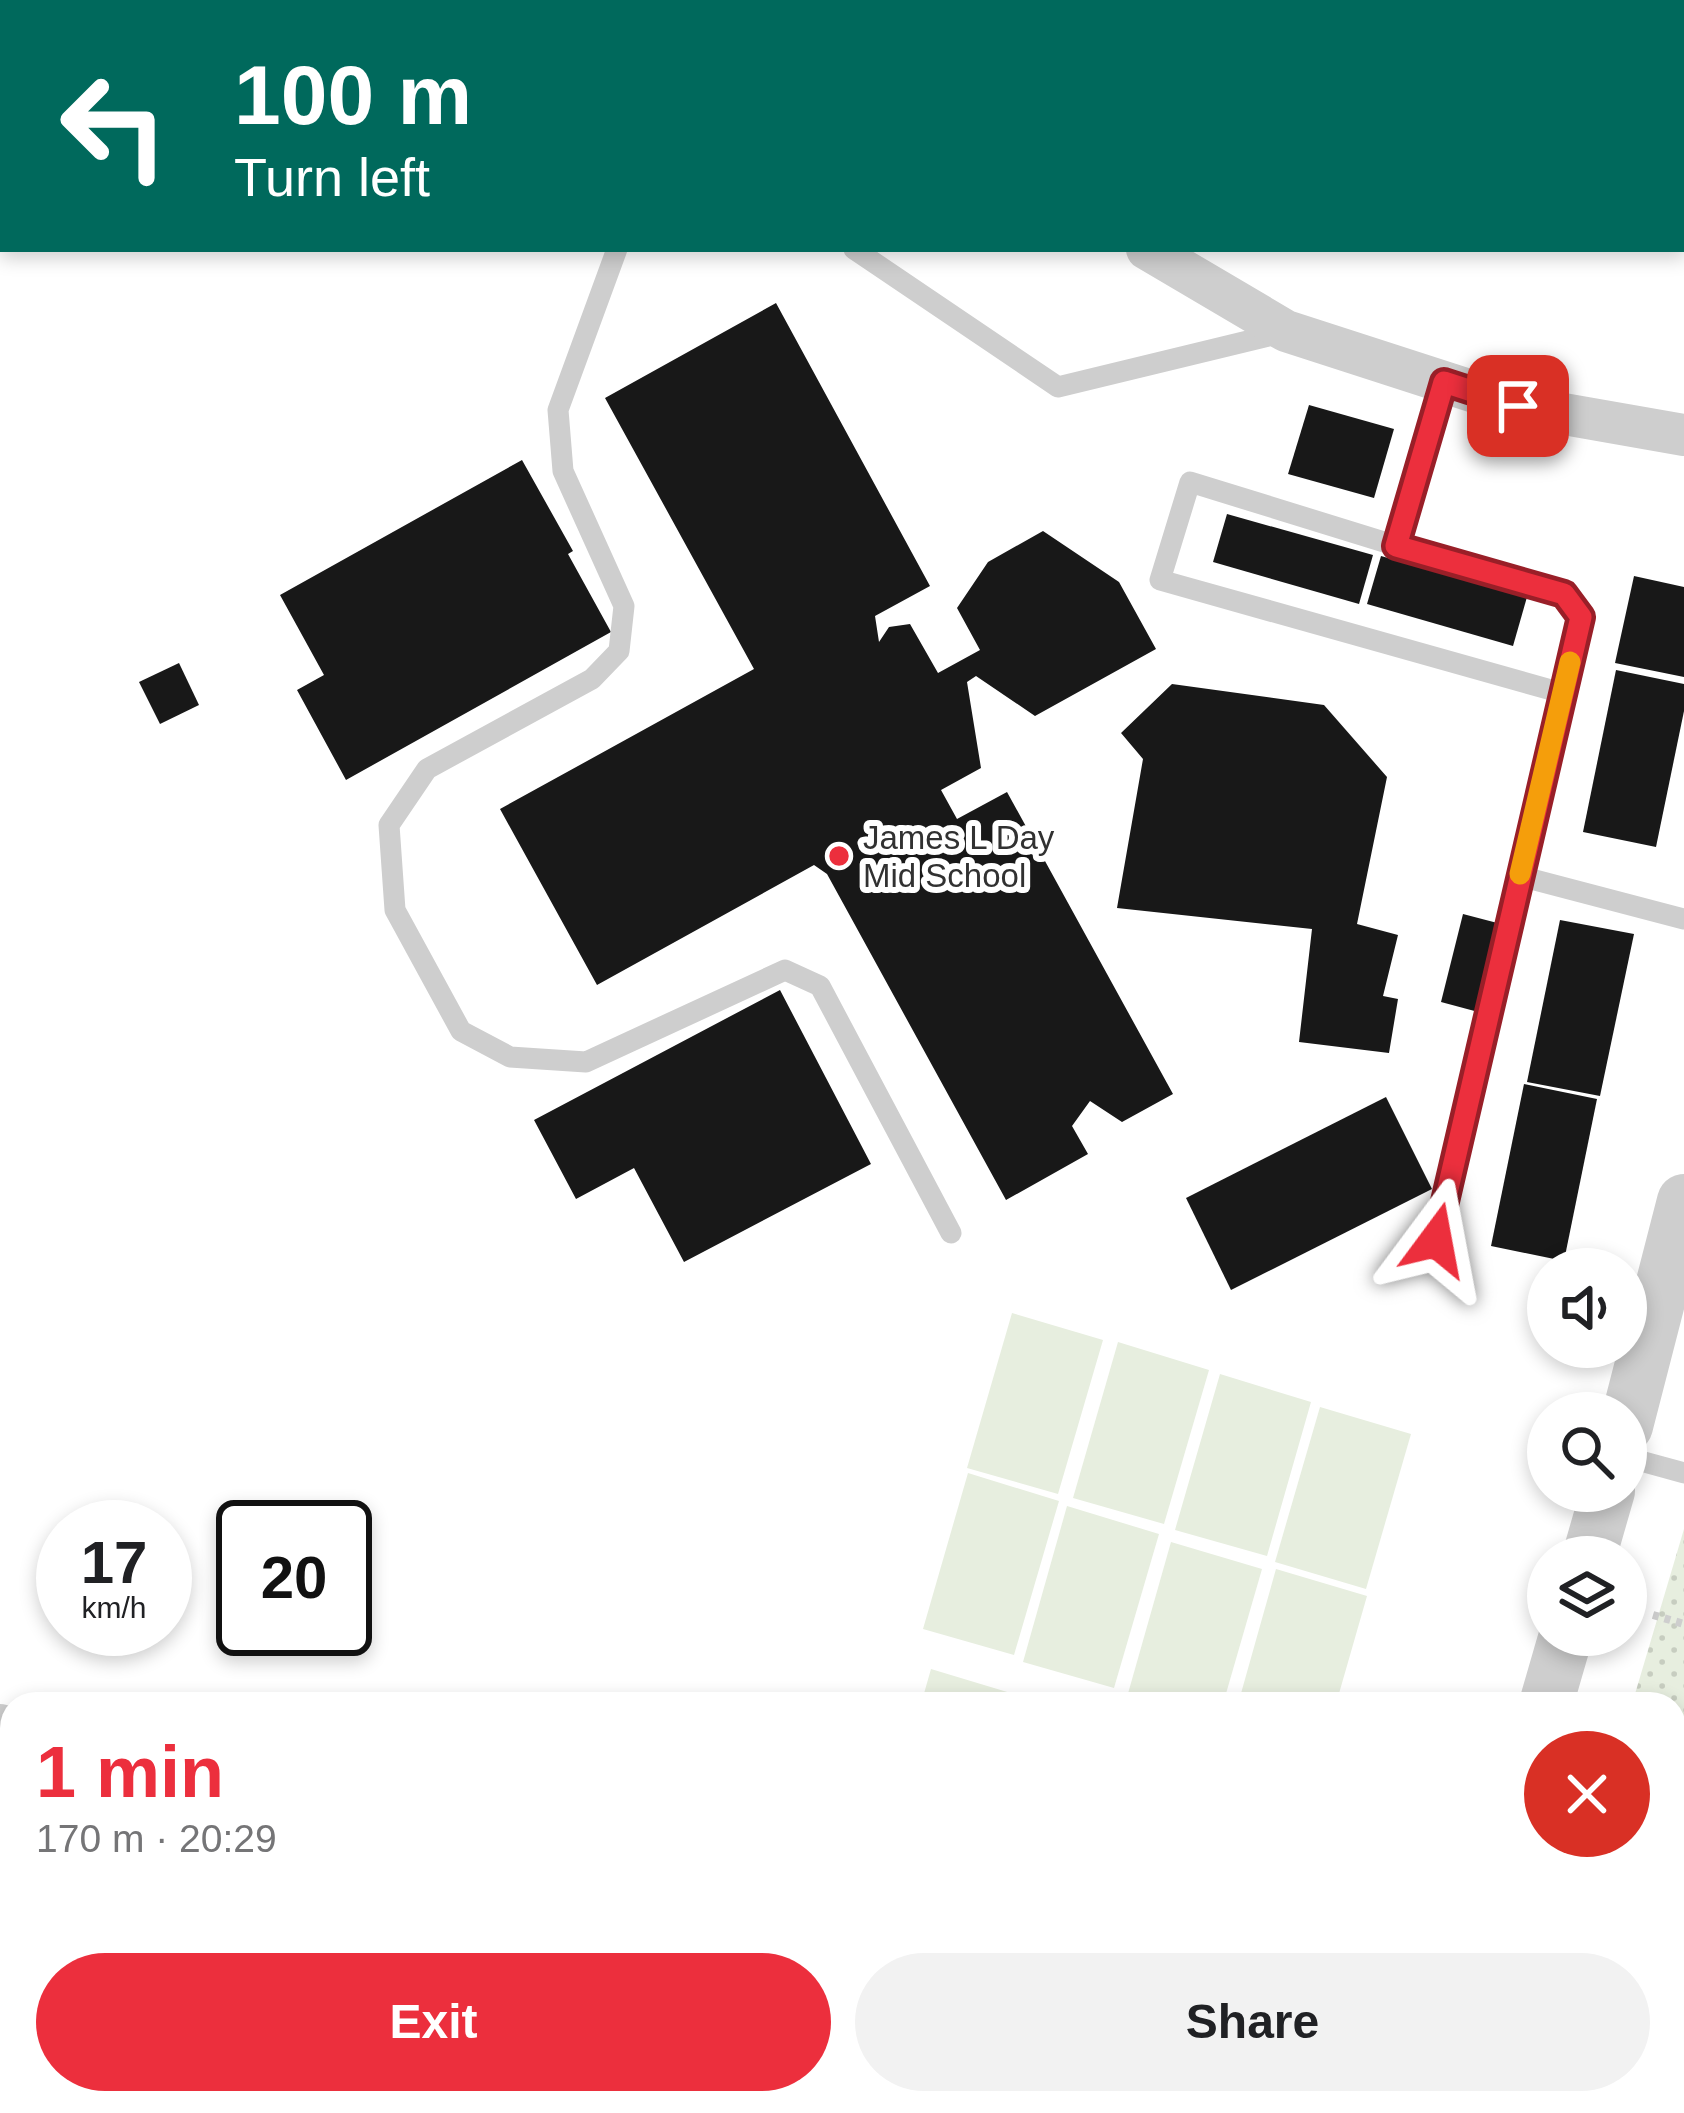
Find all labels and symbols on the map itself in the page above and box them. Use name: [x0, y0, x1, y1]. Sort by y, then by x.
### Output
pin: [1467, 355, 1569, 457]
place label: James L Day Mid School: [863, 819, 1055, 894]
marker: James L Day Mid School: [826, 843, 852, 869]
position arrow: [1373, 1177, 1499, 1303]
speed limit sign: 20: [216, 1500, 372, 1656]

